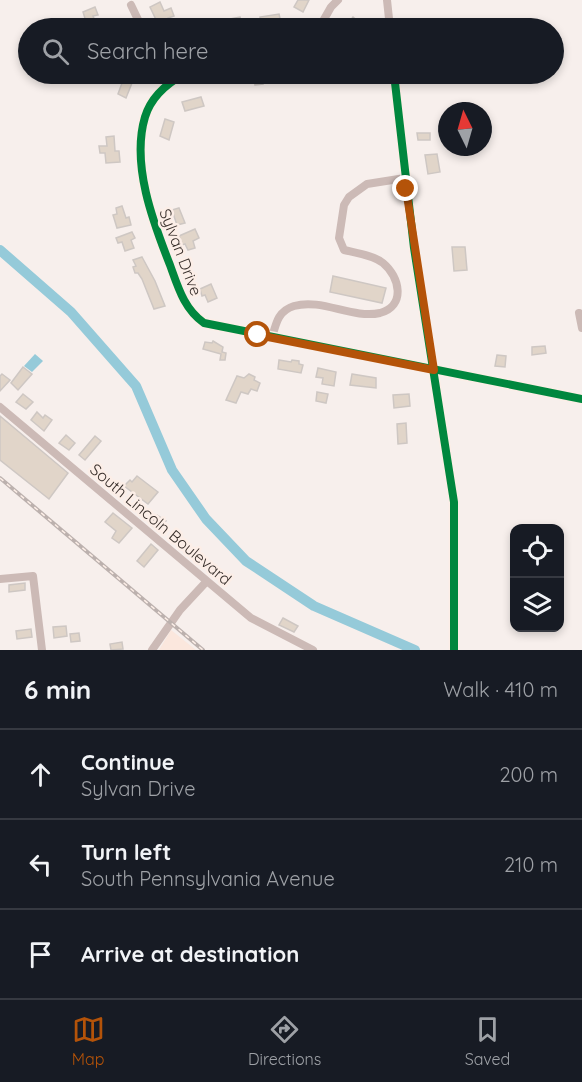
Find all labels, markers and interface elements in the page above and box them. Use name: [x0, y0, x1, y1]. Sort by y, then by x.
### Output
search box: [18, 18, 564, 84]
icon: search: [39, 35, 72, 68]
text: Search here: [87, 37, 208, 65]
north arrow: [438, 102, 492, 156]
route end: [392, 175, 418, 201]
street label: Sylvan Drive: [155, 206, 207, 298]
route start: [244, 321, 270, 347]
street label: South Lincoln Boulevard: [86, 459, 236, 589]
map controls: [510, 524, 564, 632]
button: locate: [510, 524, 564, 578]
button: layers: [510, 578, 564, 632]
text: 6 min: [24, 673, 91, 706]
text: Walk · 410 m: [443, 677, 558, 702]
text: Continue: [81, 748, 175, 776]
icon: ahead: [24, 758, 57, 791]
text: 200 m: [499, 762, 558, 787]
text: Sylvan Drive: [81, 776, 196, 801]
text: Turn left: [81, 838, 171, 866]
icon: left: [24, 848, 57, 881]
text: 210 m: [504, 852, 558, 877]
text: South Pennsylvania Avenue: [81, 866, 335, 891]
icon: arrive: [24, 938, 57, 971]
text: Arrive at destination: [81, 940, 299, 968]
tab: Map: [72, 1013, 105, 1069]
tab: Directions: [248, 1013, 321, 1069]
tab: Saved: [465, 1013, 510, 1069]

